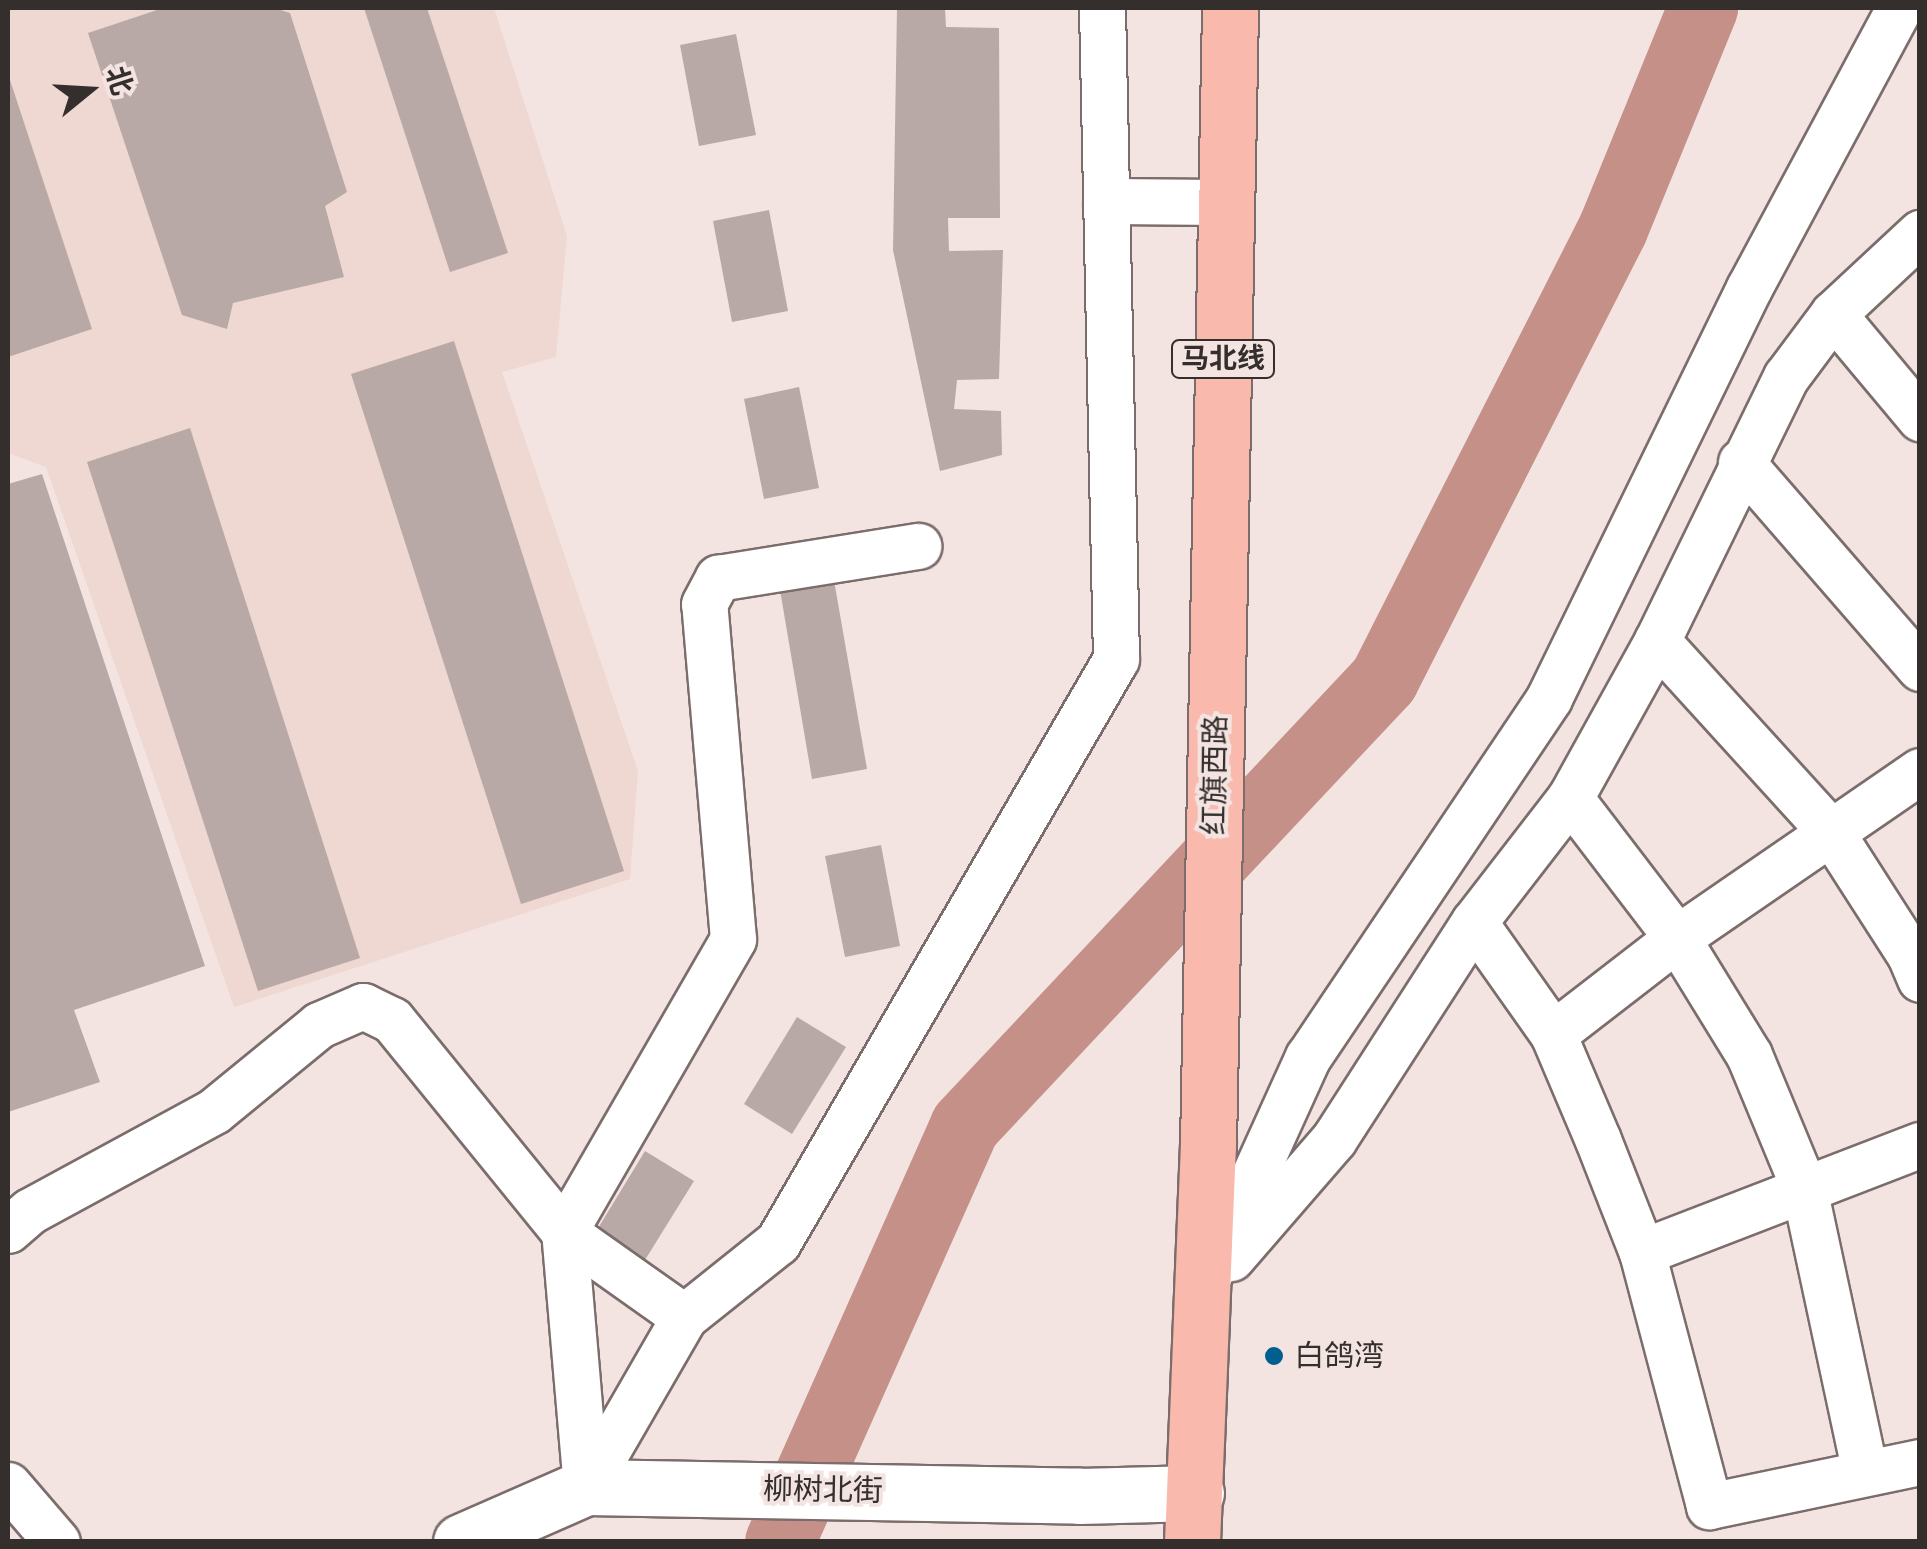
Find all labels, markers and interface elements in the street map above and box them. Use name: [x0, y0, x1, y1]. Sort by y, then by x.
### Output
north arrow: [40, 40, 140, 140]
text: 北: [99, 62, 139, 99]
road number: 马北线: [1170, 336, 1276, 382]
street label: 红旗西路: [1196, 715, 1234, 835]
place label: 白鸽湾: [1294, 1338, 1384, 1374]
marker: 白鸽湾: [1263, 1345, 1285, 1367]
street label: 柳树北街: [763, 1471, 883, 1509]

